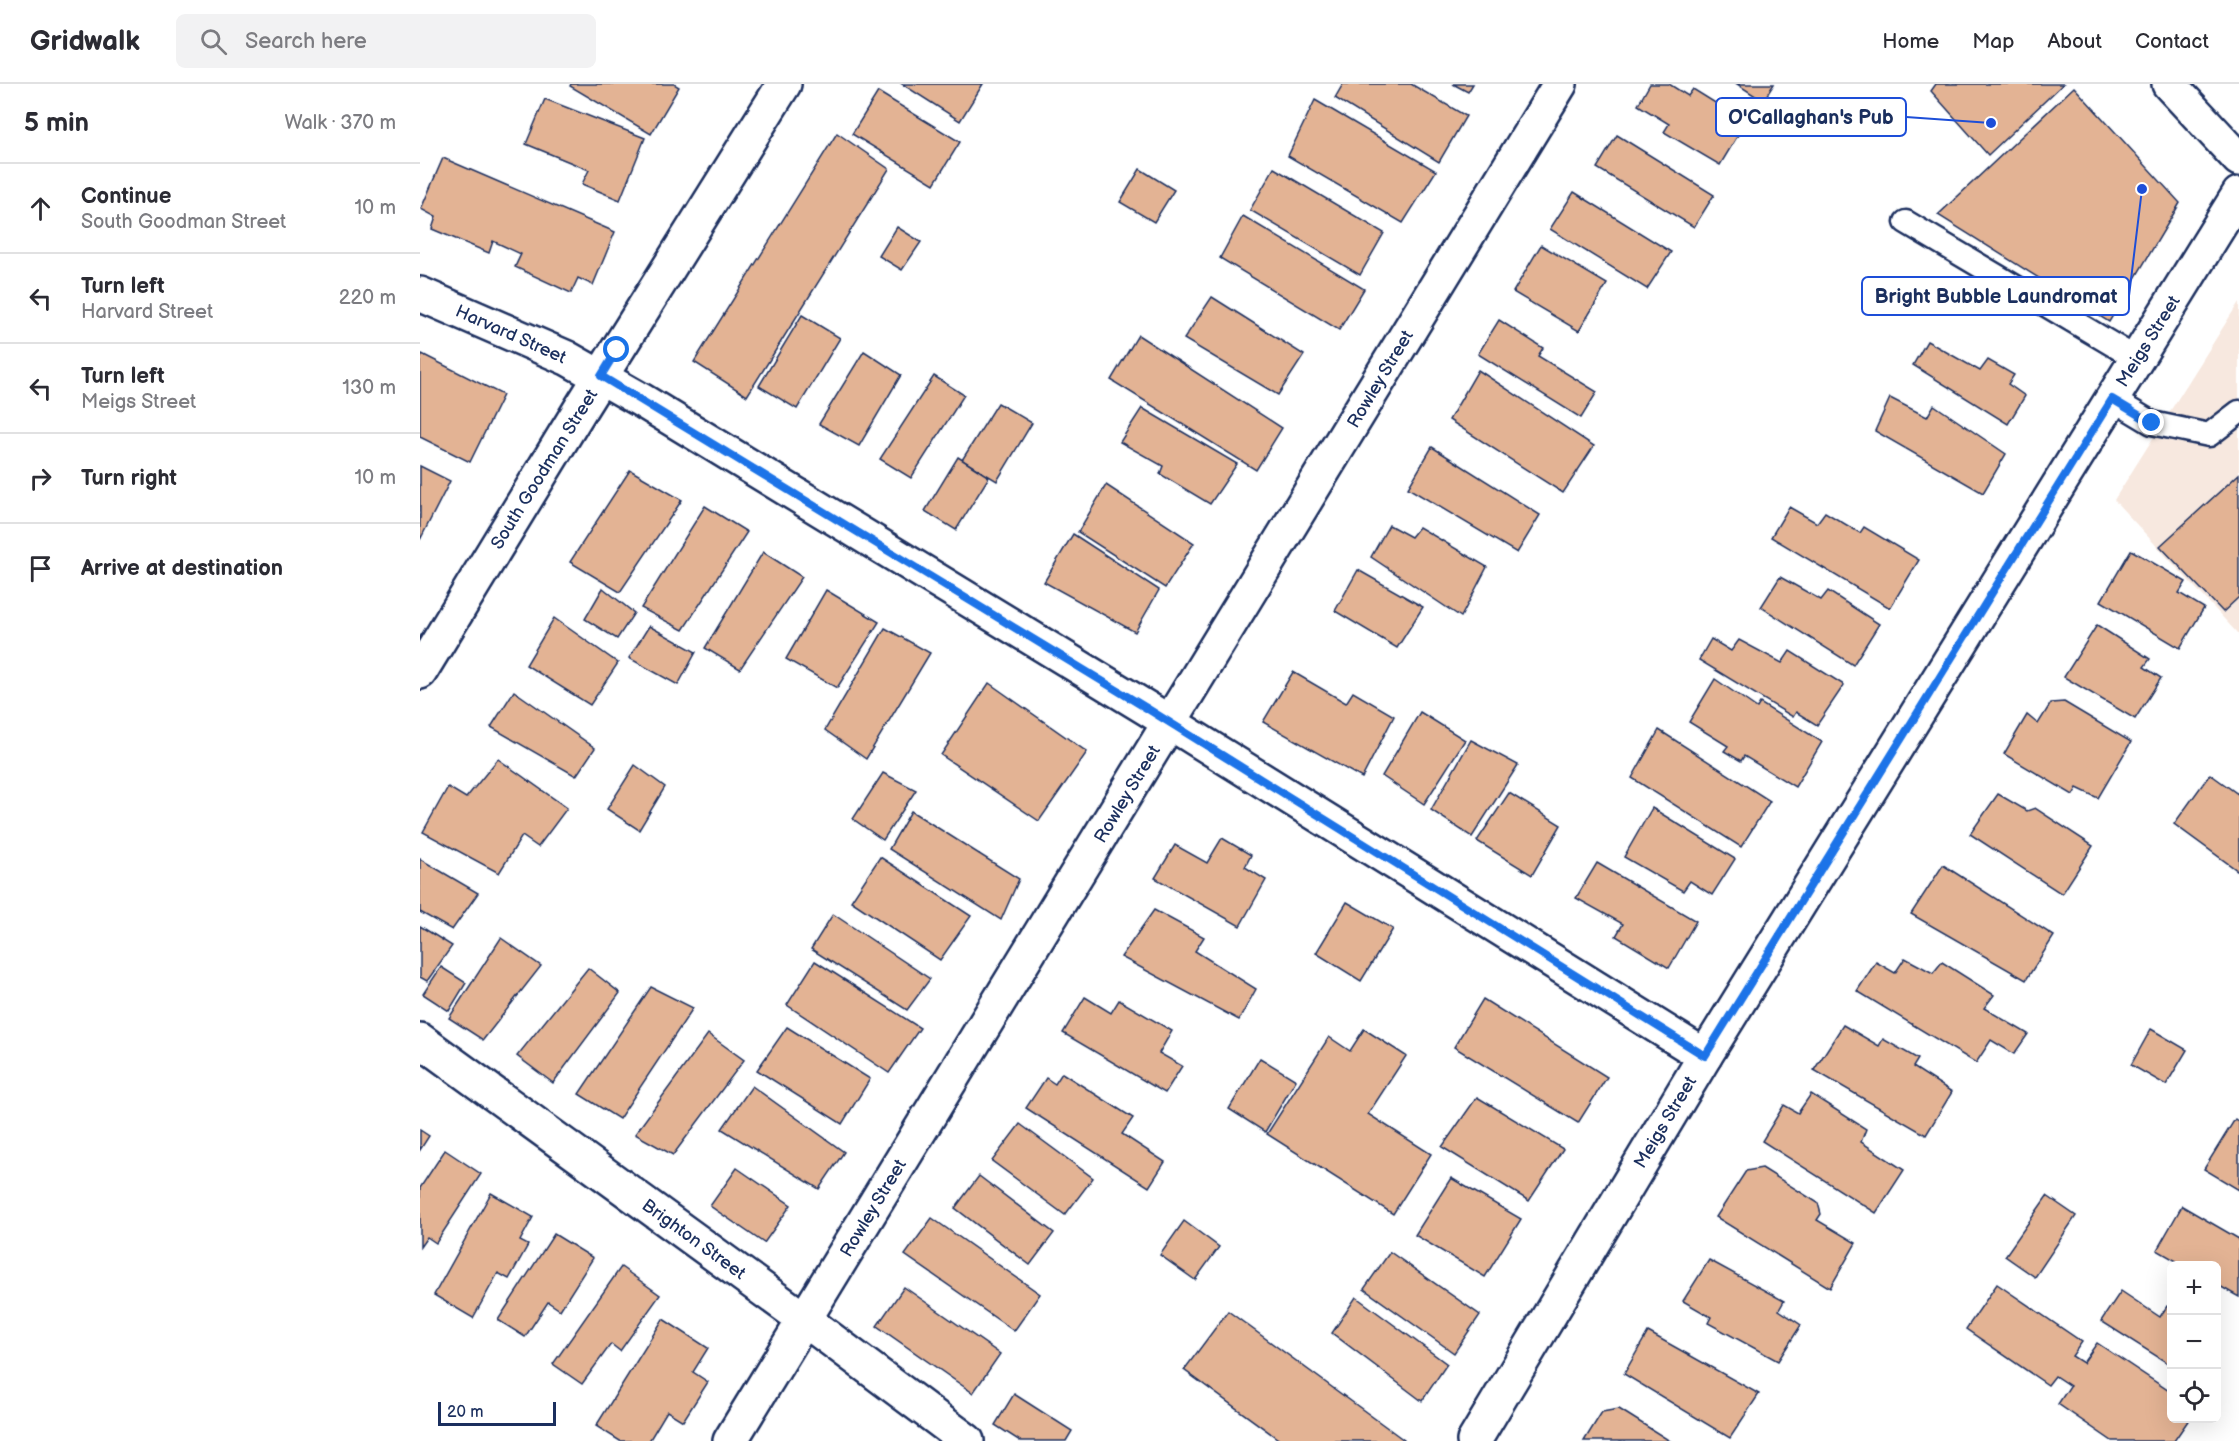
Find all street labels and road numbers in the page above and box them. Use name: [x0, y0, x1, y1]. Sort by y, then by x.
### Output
street label: Meigs Street: [2112, 291, 2185, 391]
street label: Harvard Street: [452, 301, 570, 368]
street label: Rowley Street: [1343, 326, 1418, 432]
street label: South Goodman Street: [487, 385, 603, 553]
street label: Rowley Street: [1090, 741, 1165, 847]
street label: Meigs Street: [1630, 1072, 1701, 1172]
street label: Rowley Street: [836, 1155, 911, 1261]
street label: Brighton Street: [638, 1195, 750, 1284]

